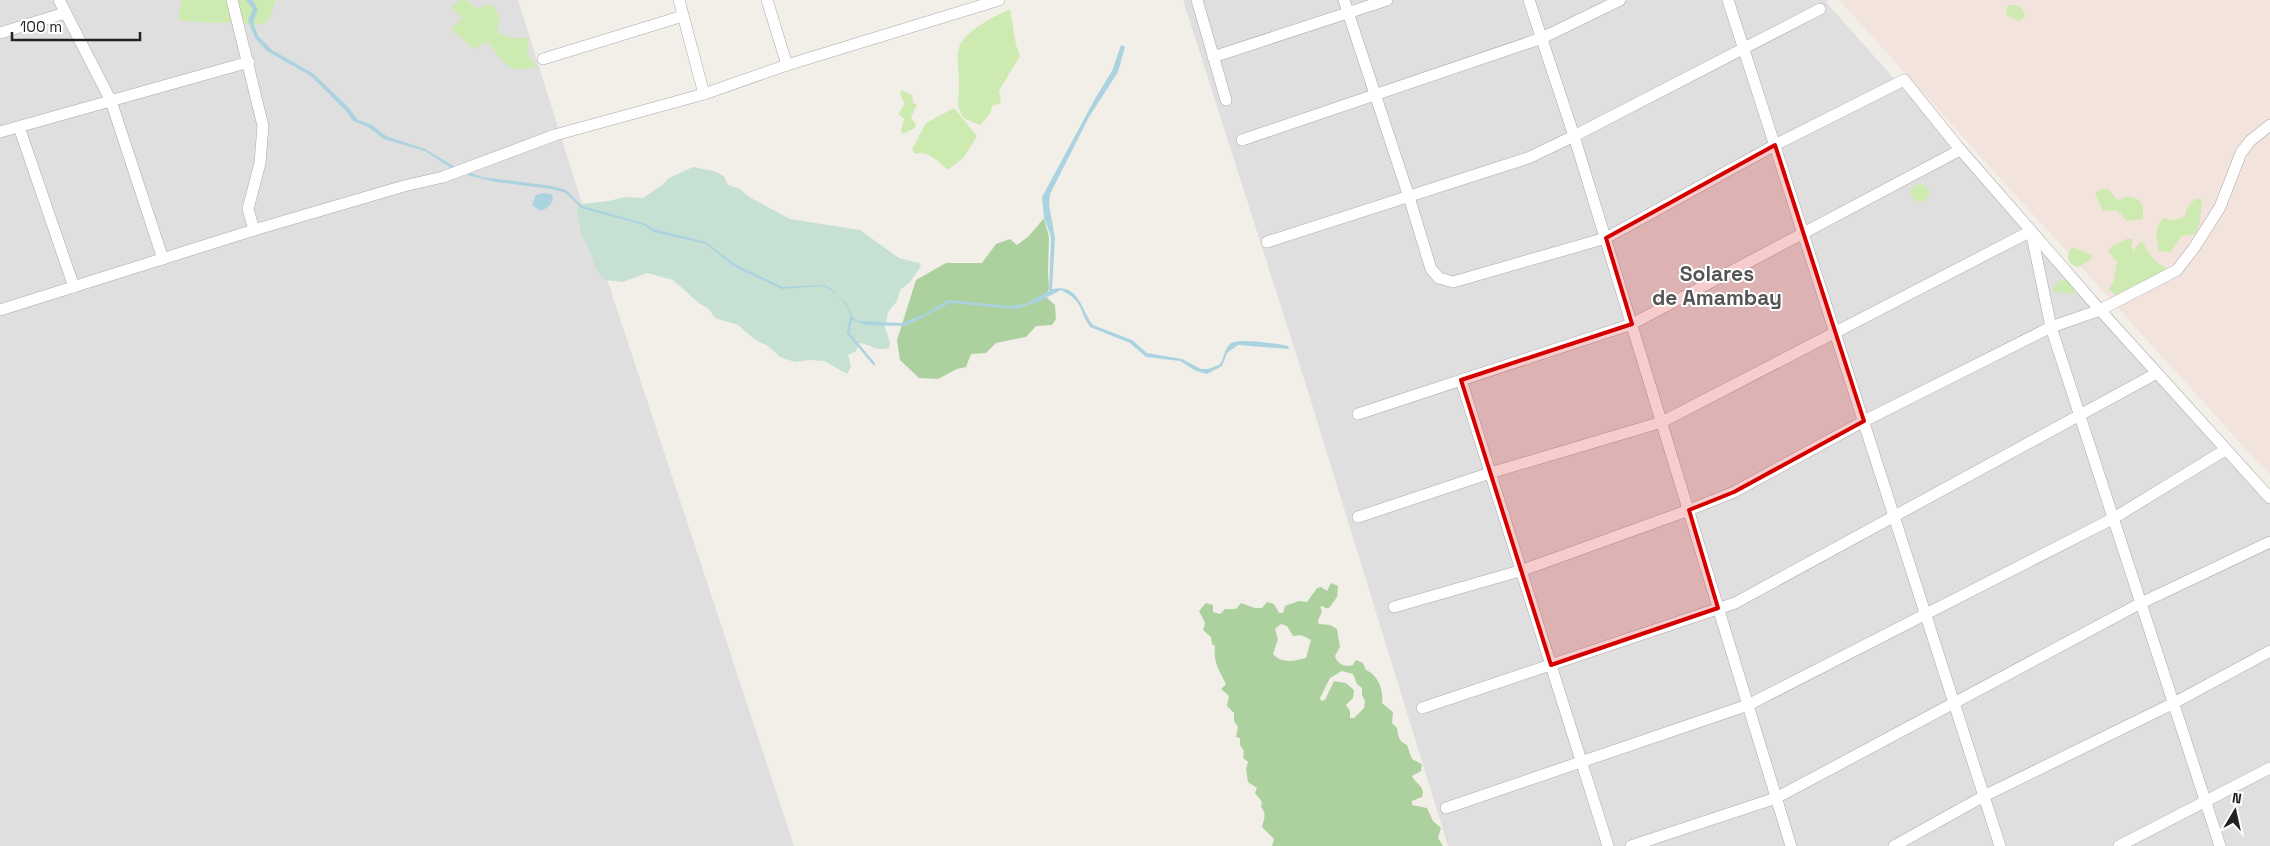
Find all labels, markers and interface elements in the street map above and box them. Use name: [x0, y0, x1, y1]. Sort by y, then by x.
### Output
scale bar: [12, 10, 140, 42]
text: 100 m: [20, 17, 62, 36]
district label: Solares de Amambay: [1652, 260, 1782, 311]
north arrow: [2210, 786, 2260, 836]
text: N: [2231, 789, 2243, 808]

